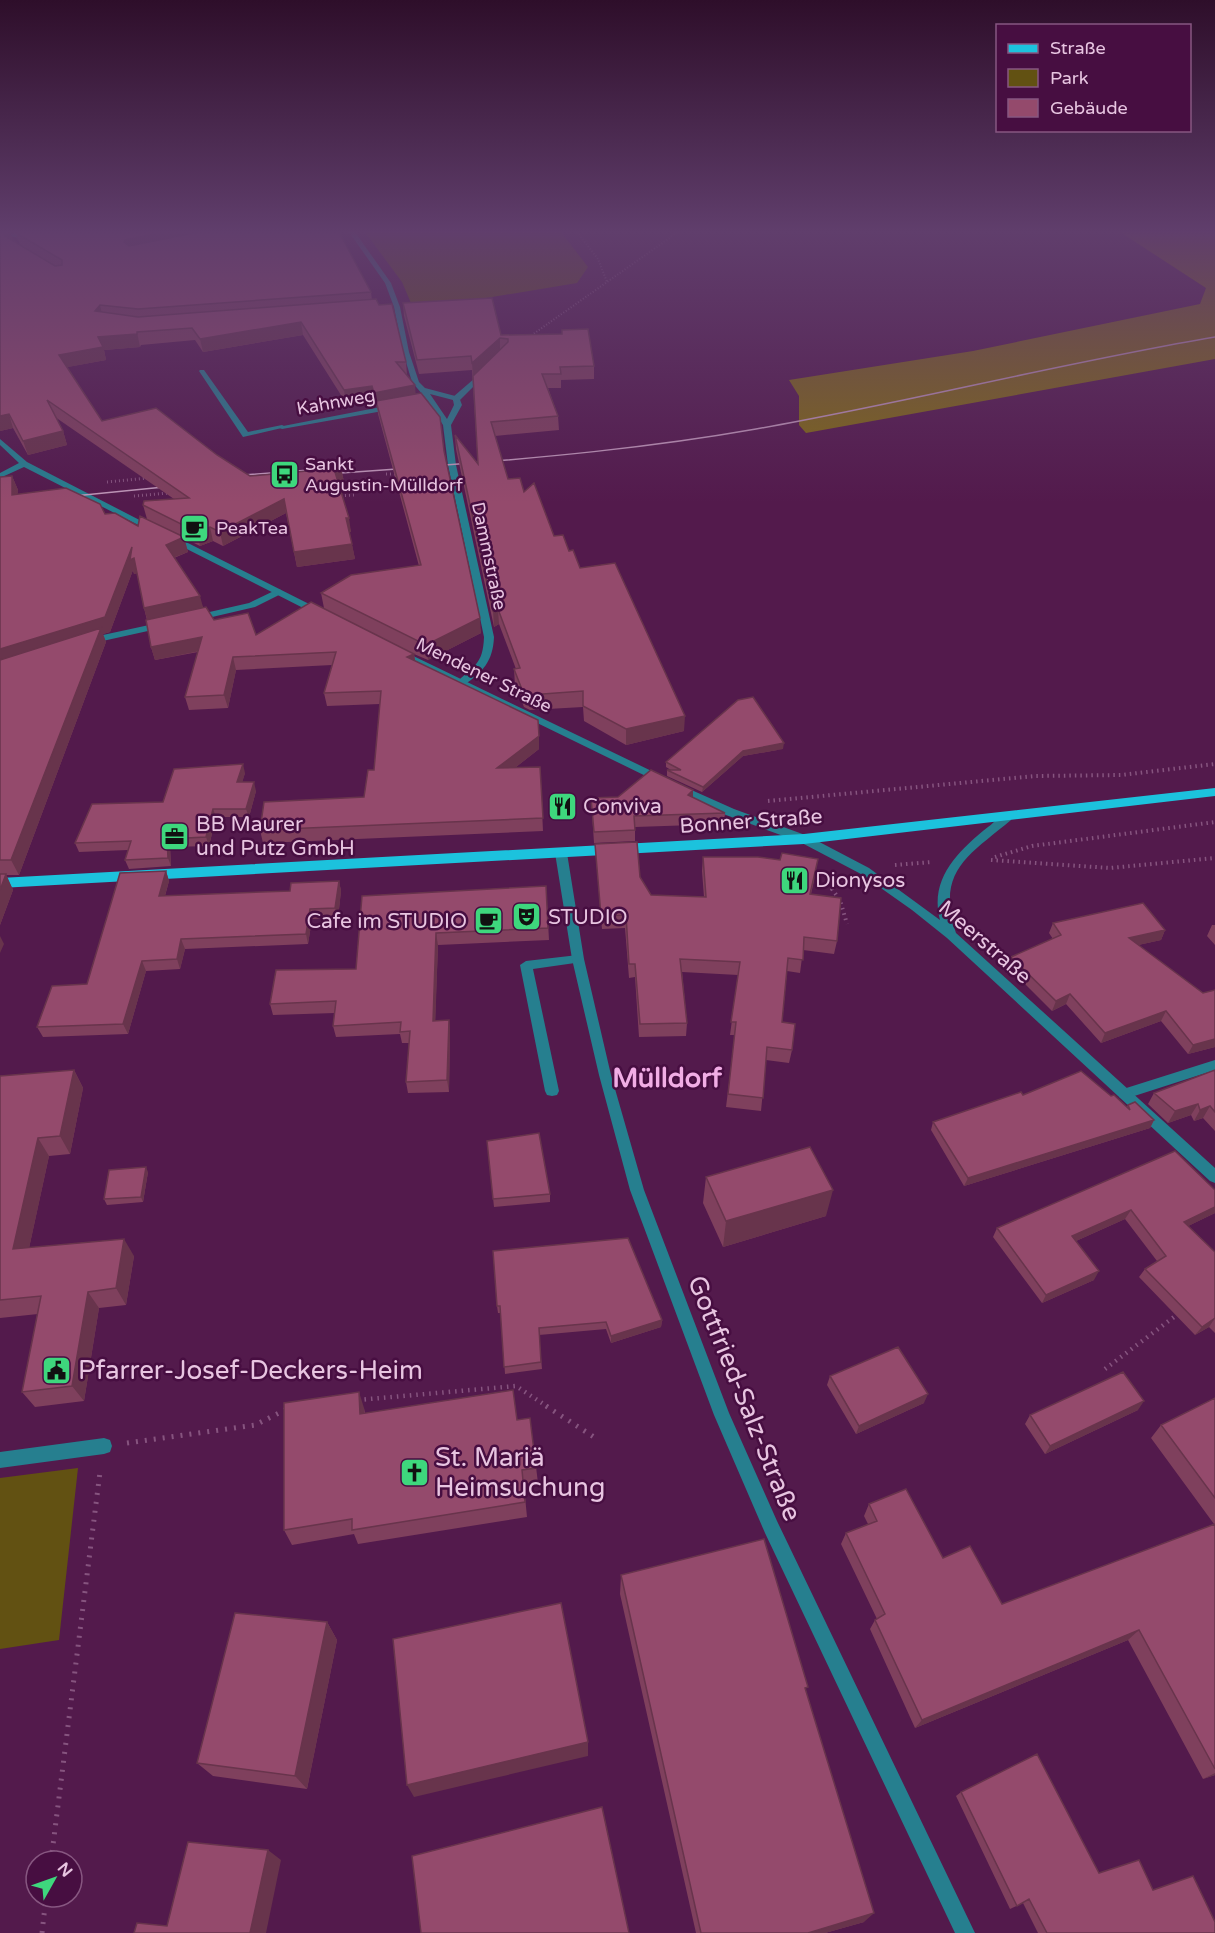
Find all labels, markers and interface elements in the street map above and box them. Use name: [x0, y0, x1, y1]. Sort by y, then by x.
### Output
legend: [996, 24, 1191, 132]
text: Straße: [1050, 37, 1106, 59]
text: Park: [1050, 67, 1089, 89]
text: Gebäude: [1050, 97, 1128, 119]
street label: Kahnweg: [295, 384, 377, 420]
place label: Sankt Augustin-Mülldorf: [305, 453, 463, 496]
bus stop icon: Sankt Augustin-Mülldorf: [268, 458, 300, 490]
street label: Dammstraße: [467, 500, 511, 612]
cafe icon: PeakTea: [179, 512, 211, 544]
place label: PeakTea: [216, 517, 288, 539]
street label: Mendener Straße: [413, 633, 555, 717]
restaurant icon: Conviva: [546, 790, 578, 822]
place label: Conviva: [583, 794, 662, 819]
street label: Bonner Straße: [679, 804, 823, 839]
place label: BB Maurer und Putz GmbH: [196, 812, 355, 861]
office icon: BB Maurer und Putz GmbH: [159, 820, 191, 852]
restaurant icon: Dionysos: [778, 864, 810, 896]
place label: Dionysos: [815, 868, 905, 893]
street label: Meerstraße: [933, 895, 1036, 989]
theatre icon: STUDIO: [511, 901, 543, 933]
cafe icon: Cafe im STUDIO: [472, 905, 504, 937]
place label: STUDIO: [548, 905, 628, 930]
place label: Cafe im STUDIO: [306, 909, 467, 934]
district label: Mülldorf: [612, 1062, 723, 1095]
street label: Gottfried-Salz-Straße: [681, 1271, 808, 1525]
public building icon: Pfarrer-Josef-Deckers-Heim: [41, 1354, 73, 1386]
place label: Pfarrer-Josef-Deckers-Heim: [78, 1355, 423, 1386]
place label: St. Mariä Heimsuchung: [435, 1442, 605, 1503]
church icon: St. Mariä Heimsuchung: [398, 1456, 430, 1488]
north arrow: [24, 1849, 84, 1909]
text: N: [53, 1859, 77, 1881]

